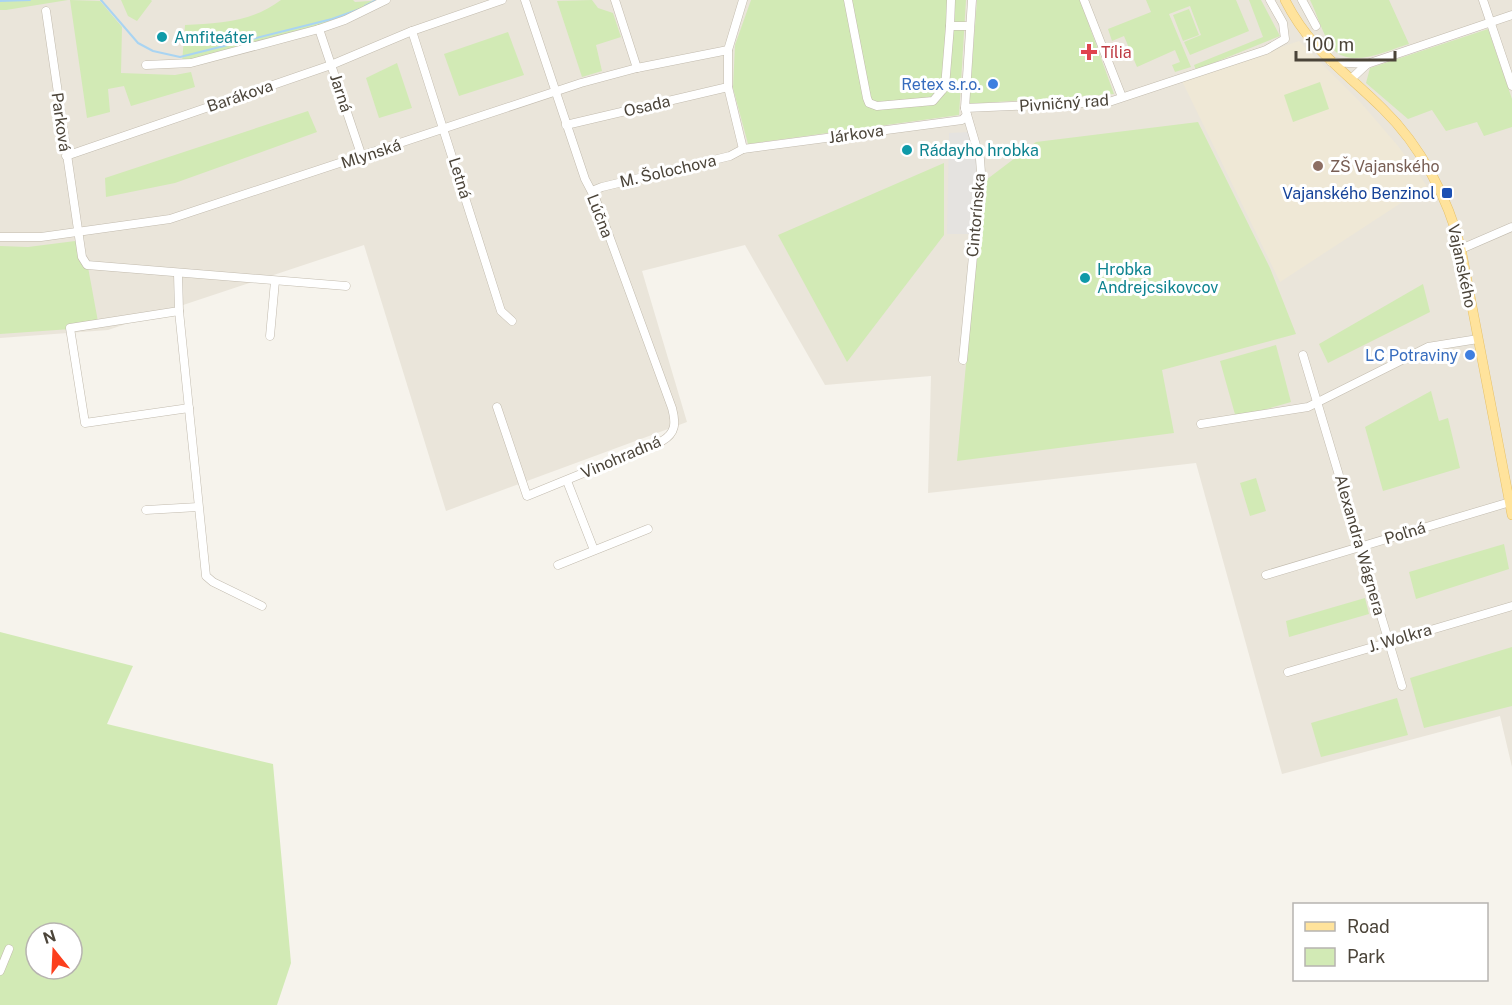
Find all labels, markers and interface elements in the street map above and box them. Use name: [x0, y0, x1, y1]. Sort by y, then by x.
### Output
scale bar: [1296, 24, 1395, 62]
place label: Amfiteáter: [174, 28, 254, 47]
marker: Amfiteáter: [155, 30, 169, 44]
text: 100 m: [1305, 34, 1354, 55]
place label: Tília: [1101, 43, 1132, 62]
marker: Tília: [1082, 45, 1096, 59]
street label: Jarná: [326, 71, 356, 115]
place label: Retex s.r.o.: [901, 75, 981, 94]
street label: Barákova: [204, 76, 276, 116]
marker: Retex s.r.o.: [986, 77, 1000, 91]
street label: Pivničný rad: [1019, 90, 1109, 116]
street label: Parková: [47, 91, 75, 153]
street label: Osada: [622, 91, 672, 121]
street label: Járkova: [827, 121, 885, 147]
street label: Mlynská: [339, 135, 403, 173]
place label: Rádayho hrobka: [919, 141, 1039, 160]
marker: Rádayho hrobka: [900, 143, 914, 157]
street label: M. Šolochova: [618, 150, 718, 191]
street label: Letná: [445, 155, 475, 201]
place label: ZŠ Vajanského: [1330, 156, 1439, 176]
marker: ZŠ Vajanského: [1311, 159, 1325, 173]
street label: Cintorínska: [963, 172, 989, 258]
place label: Vajanského Benzinol: [1282, 184, 1435, 203]
marker: Vajanského Benzinol: [1440, 186, 1454, 200]
street label: Lúčna: [583, 191, 617, 241]
street label: Vajanského: [1444, 222, 1480, 310]
place label: Hrobka Andrejcsikovcov: [1097, 260, 1218, 297]
marker: Hrobka Andrejcsikovcov: [1078, 271, 1092, 285]
place label: LC Potraviny: [1365, 346, 1458, 365]
marker: LC Potraviny: [1463, 348, 1477, 362]
street label: Vinohradná: [578, 432, 664, 482]
street label: Alexandra Wágnera: [1331, 472, 1389, 618]
street label: Poľná: [1382, 518, 1428, 548]
street label: J. Wolkra: [1366, 620, 1434, 656]
legend: [1293, 903, 1488, 981]
text: Road: [1347, 916, 1390, 937]
north arrow: [24, 921, 84, 981]
text: N: [41, 926, 58, 948]
text: Park: [1347, 946, 1385, 967]

